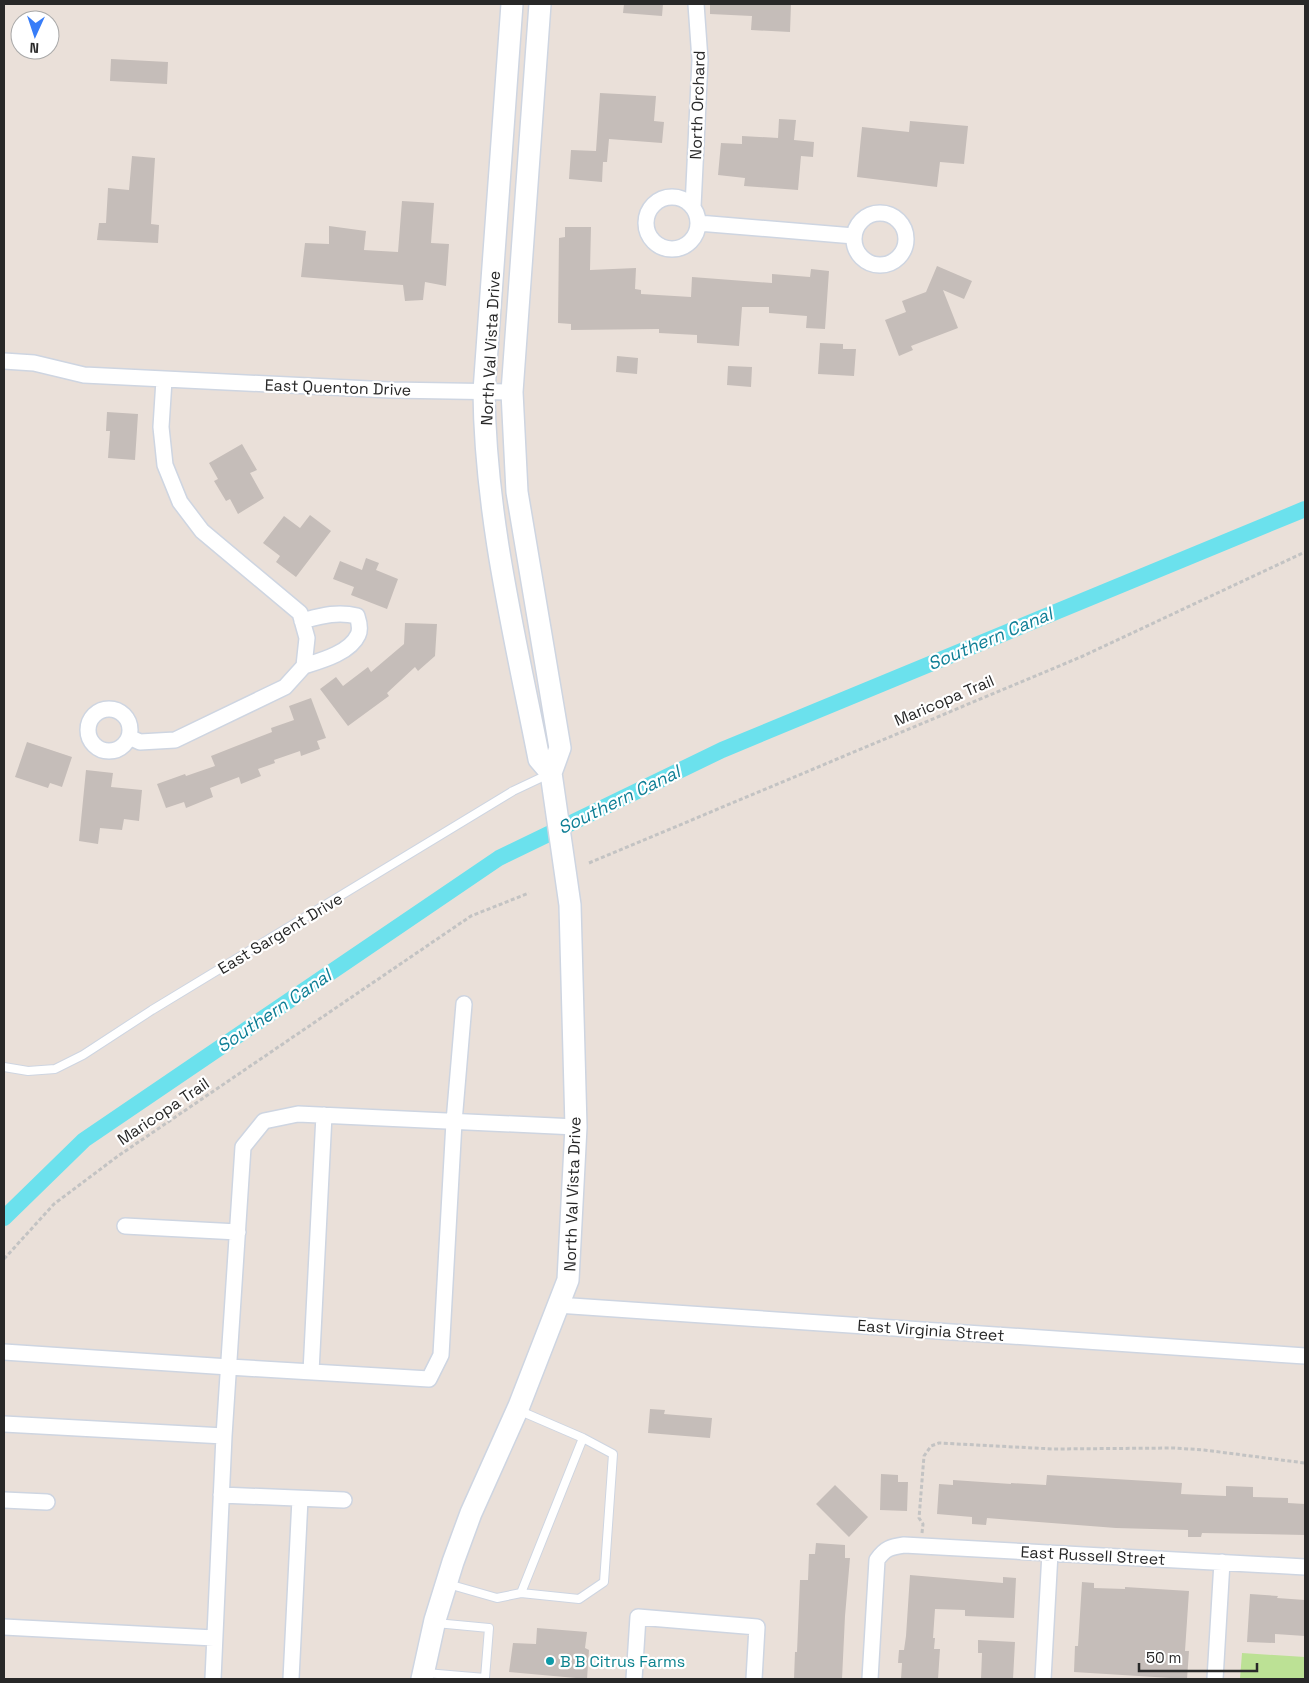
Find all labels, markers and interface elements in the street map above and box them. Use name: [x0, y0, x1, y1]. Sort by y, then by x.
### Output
north arrow: [10, 10, 60, 60]
text: N: [29, 39, 39, 57]
street label: North Orchard: [685, 50, 710, 160]
street label: North Val Vista Drive: [476, 270, 505, 426]
street label: East Quenton Drive: [264, 374, 412, 401]
water label: Southern Canal: [924, 601, 1058, 675]
street label: Maricopa Trail: [891, 670, 997, 731]
water label: Southern Canal: [554, 759, 686, 839]
street label: East Sargent Drive: [214, 888, 346, 979]
water label: Southern Canal: [212, 962, 338, 1057]
street label: Maricopa Trail: [113, 1073, 213, 1150]
street label: North Val Vista Drive: [559, 1116, 586, 1272]
street label: East Virginia Street: [857, 1315, 1005, 1346]
street label: East Russell Street: [1020, 1541, 1166, 1570]
scale bar: [1139, 1640, 1256, 1672]
text: 50 m: [1146, 1648, 1181, 1667]
place label: B B Citrus Farms: [560, 1651, 685, 1672]
marker: B B Citrus Farms: [544, 1655, 556, 1667]

